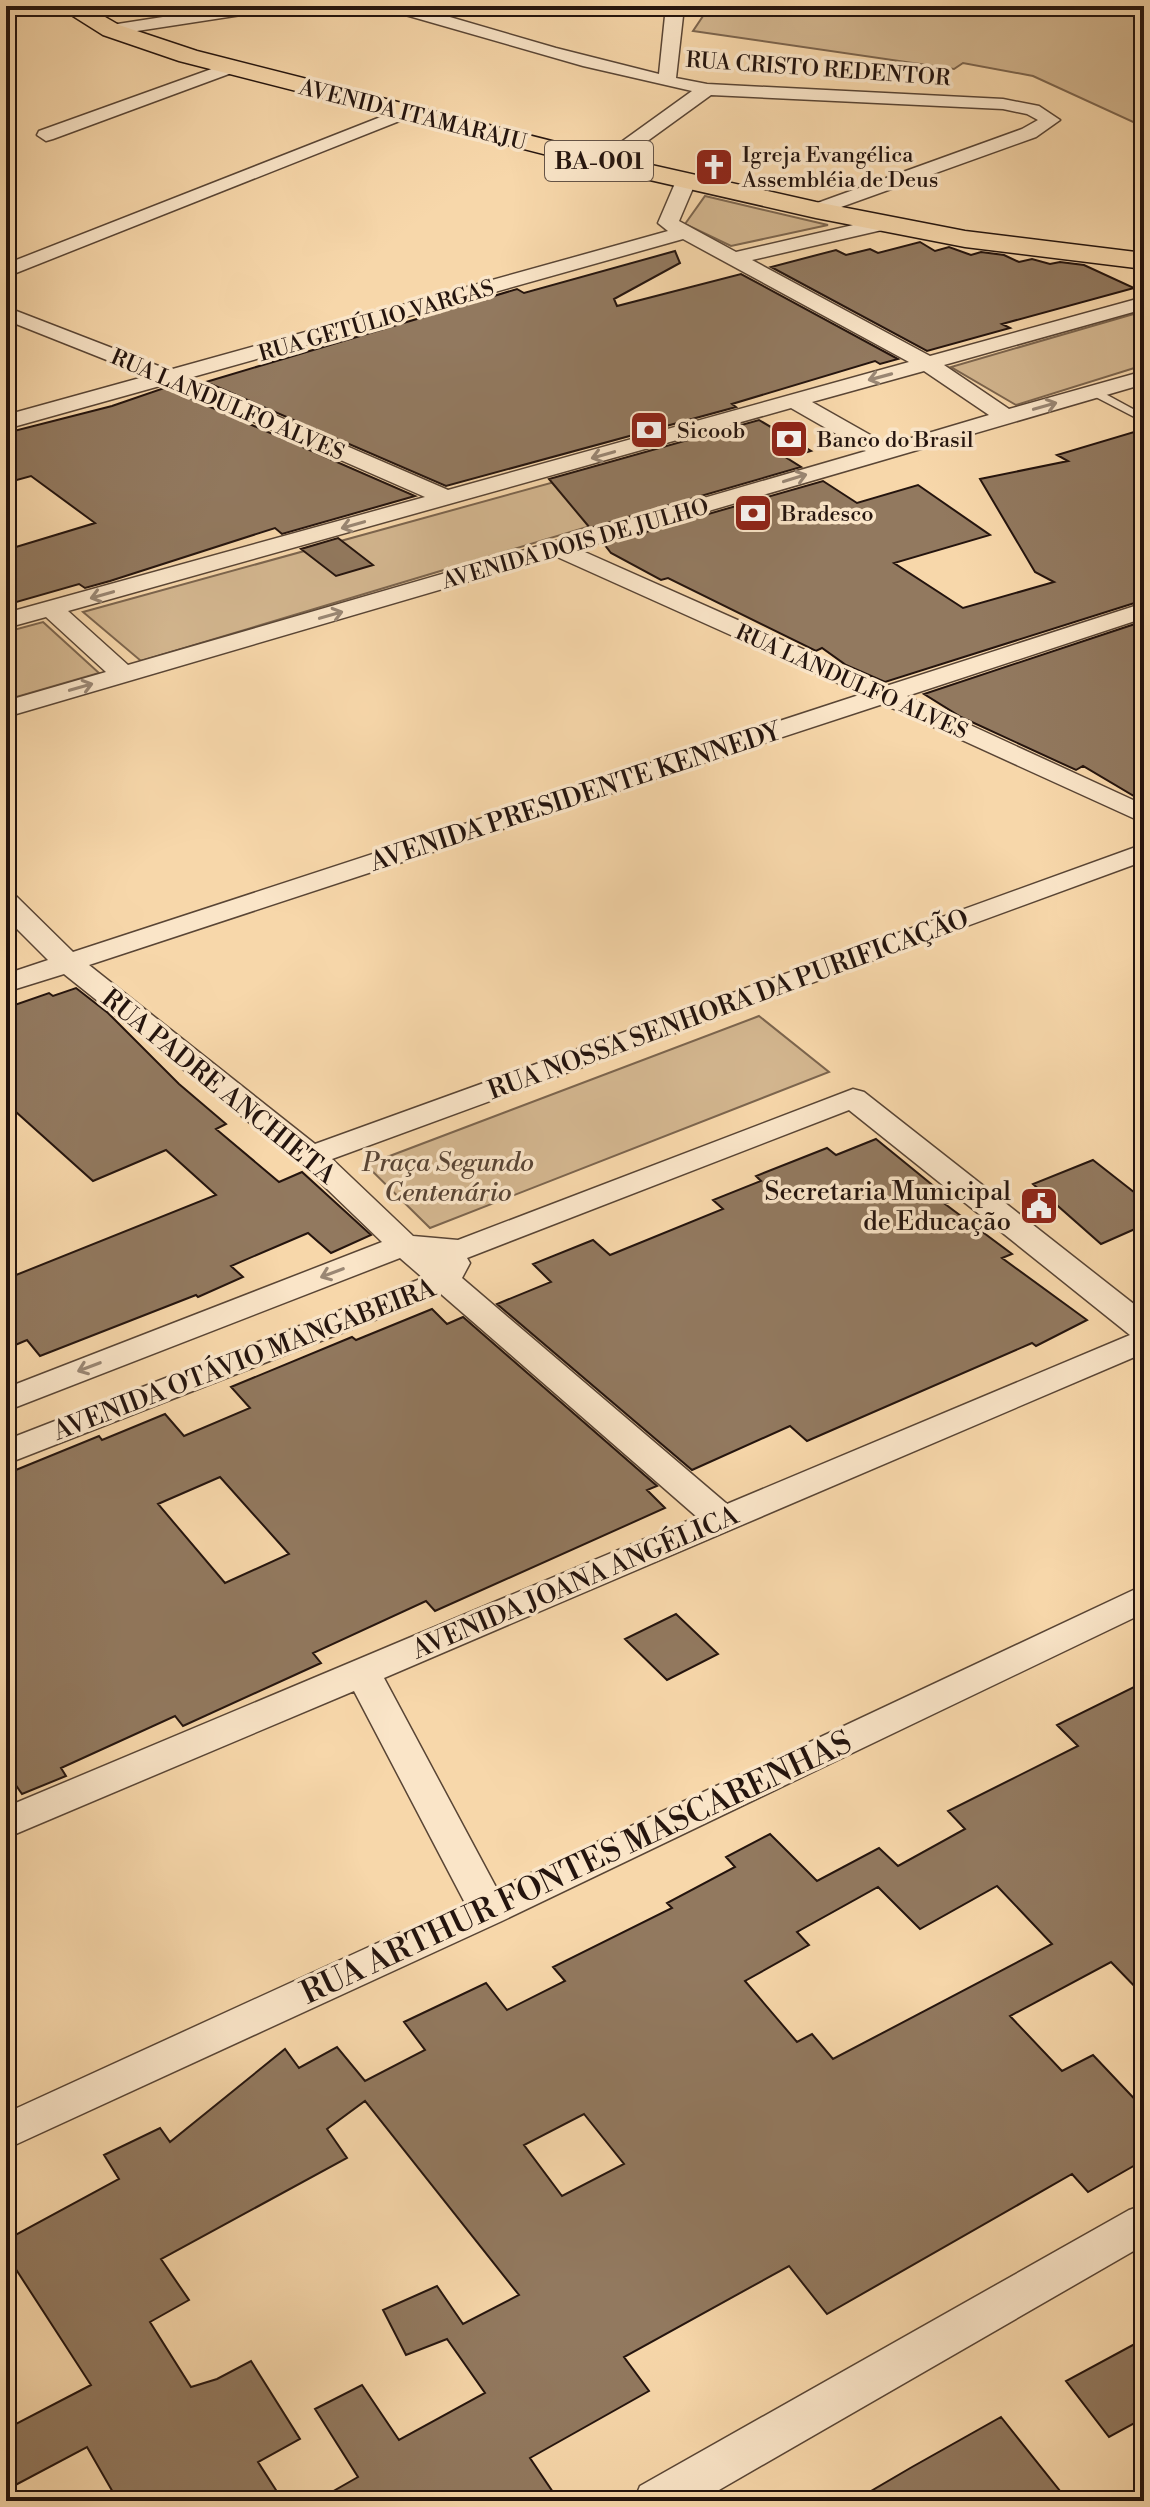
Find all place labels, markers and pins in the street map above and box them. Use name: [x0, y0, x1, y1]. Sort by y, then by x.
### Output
place label: Igreja Evangélica Assembléia de Deus: [741, 142, 938, 194]
church icon: Igreja Evangélica Assembléia de Deus: [693, 146, 735, 188]
bank icon: Sicoob: [628, 409, 670, 451]
place label: Sicoob: [677, 418, 745, 445]
bank icon: Banco do Brasil: [768, 418, 810, 460]
place label: Banco do Brasil: [816, 427, 974, 454]
bank icon: Bradesco: [732, 492, 774, 534]
place label: Bradesco: [780, 501, 874, 528]
place label: Secretaria Municipal de Educação: [765, 1176, 1011, 1238]
public building icon: Secretaria Municipal de Educação: [1018, 1185, 1060, 1227]

